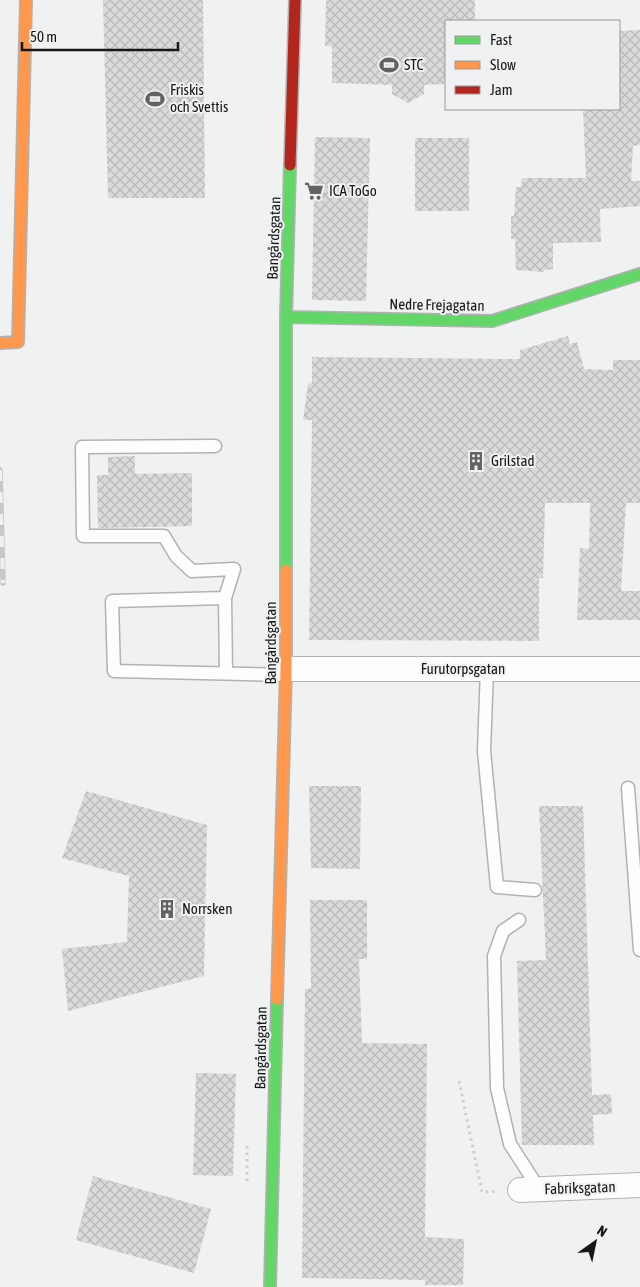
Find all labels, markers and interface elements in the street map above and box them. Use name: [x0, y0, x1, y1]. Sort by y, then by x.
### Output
scale bar: [22, 20, 179, 52]
legend: [445, 20, 620, 110]
text: 50 m: [30, 28, 57, 45]
text: Fast: [490, 31, 512, 48]
sports icon: STC: [378, 54, 400, 76]
place label: STC: [404, 56, 424, 73]
text: Slow: [490, 56, 516, 73]
place label: Friskis och Svettis: [170, 81, 228, 115]
text: Jam: [490, 81, 513, 98]
sports icon: Friskis och Svettis: [144, 88, 166, 110]
supermarket icon: ICA ToGo: [303, 180, 325, 202]
place label: ICA ToGo: [329, 182, 377, 199]
street label: Bangårdsgatan: [264, 196, 283, 280]
street label: Nedre Frejagatan: [389, 295, 485, 314]
building icon: Grilstad: [465, 450, 487, 472]
place label: Grilstad: [491, 452, 535, 469]
street label: Bangårdsgatan: [262, 601, 279, 685]
street label: Furutorpsgatan: [421, 660, 505, 677]
building icon: Norrsken: [156, 898, 178, 920]
place label: Norrsken: [182, 900, 232, 917]
street label: Bangårdsgatan: [251, 1006, 270, 1090]
street label: Fabriksgatan: [544, 1178, 616, 1197]
north arrow: [570, 1217, 620, 1267]
text: N: [594, 1222, 610, 1240]

